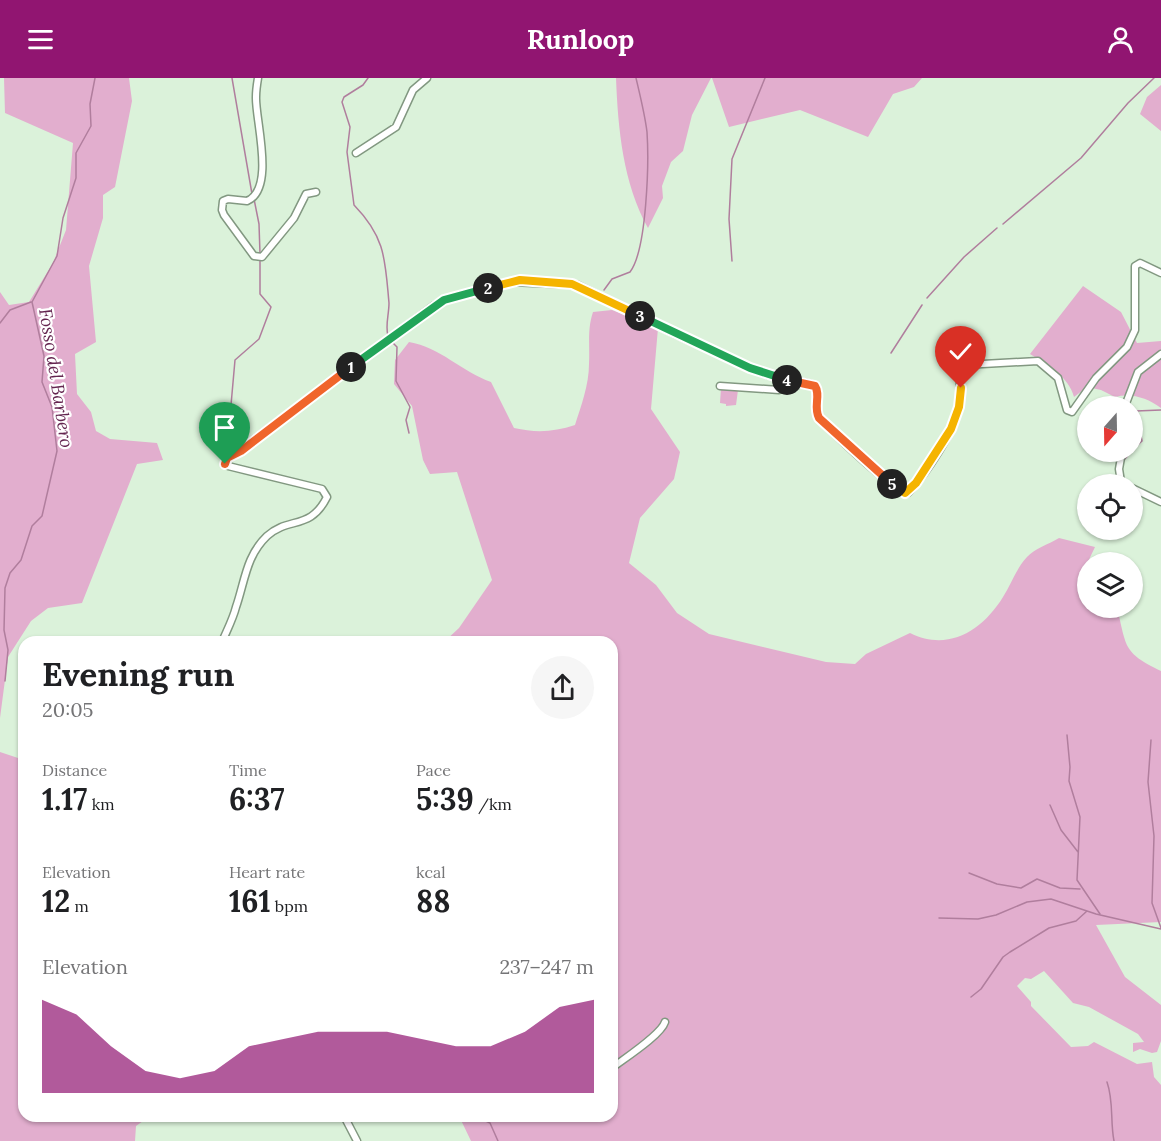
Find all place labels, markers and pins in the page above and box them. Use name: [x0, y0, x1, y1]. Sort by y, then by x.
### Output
pin: 2: [473, 273, 503, 303]
pin: 3: [625, 301, 655, 331]
pin: [935, 326, 986, 388]
pin: 1: [336, 352, 366, 382]
pin: 4: [772, 365, 802, 395]
pin: [199, 402, 250, 464]
pin: 5: [877, 469, 907, 499]

